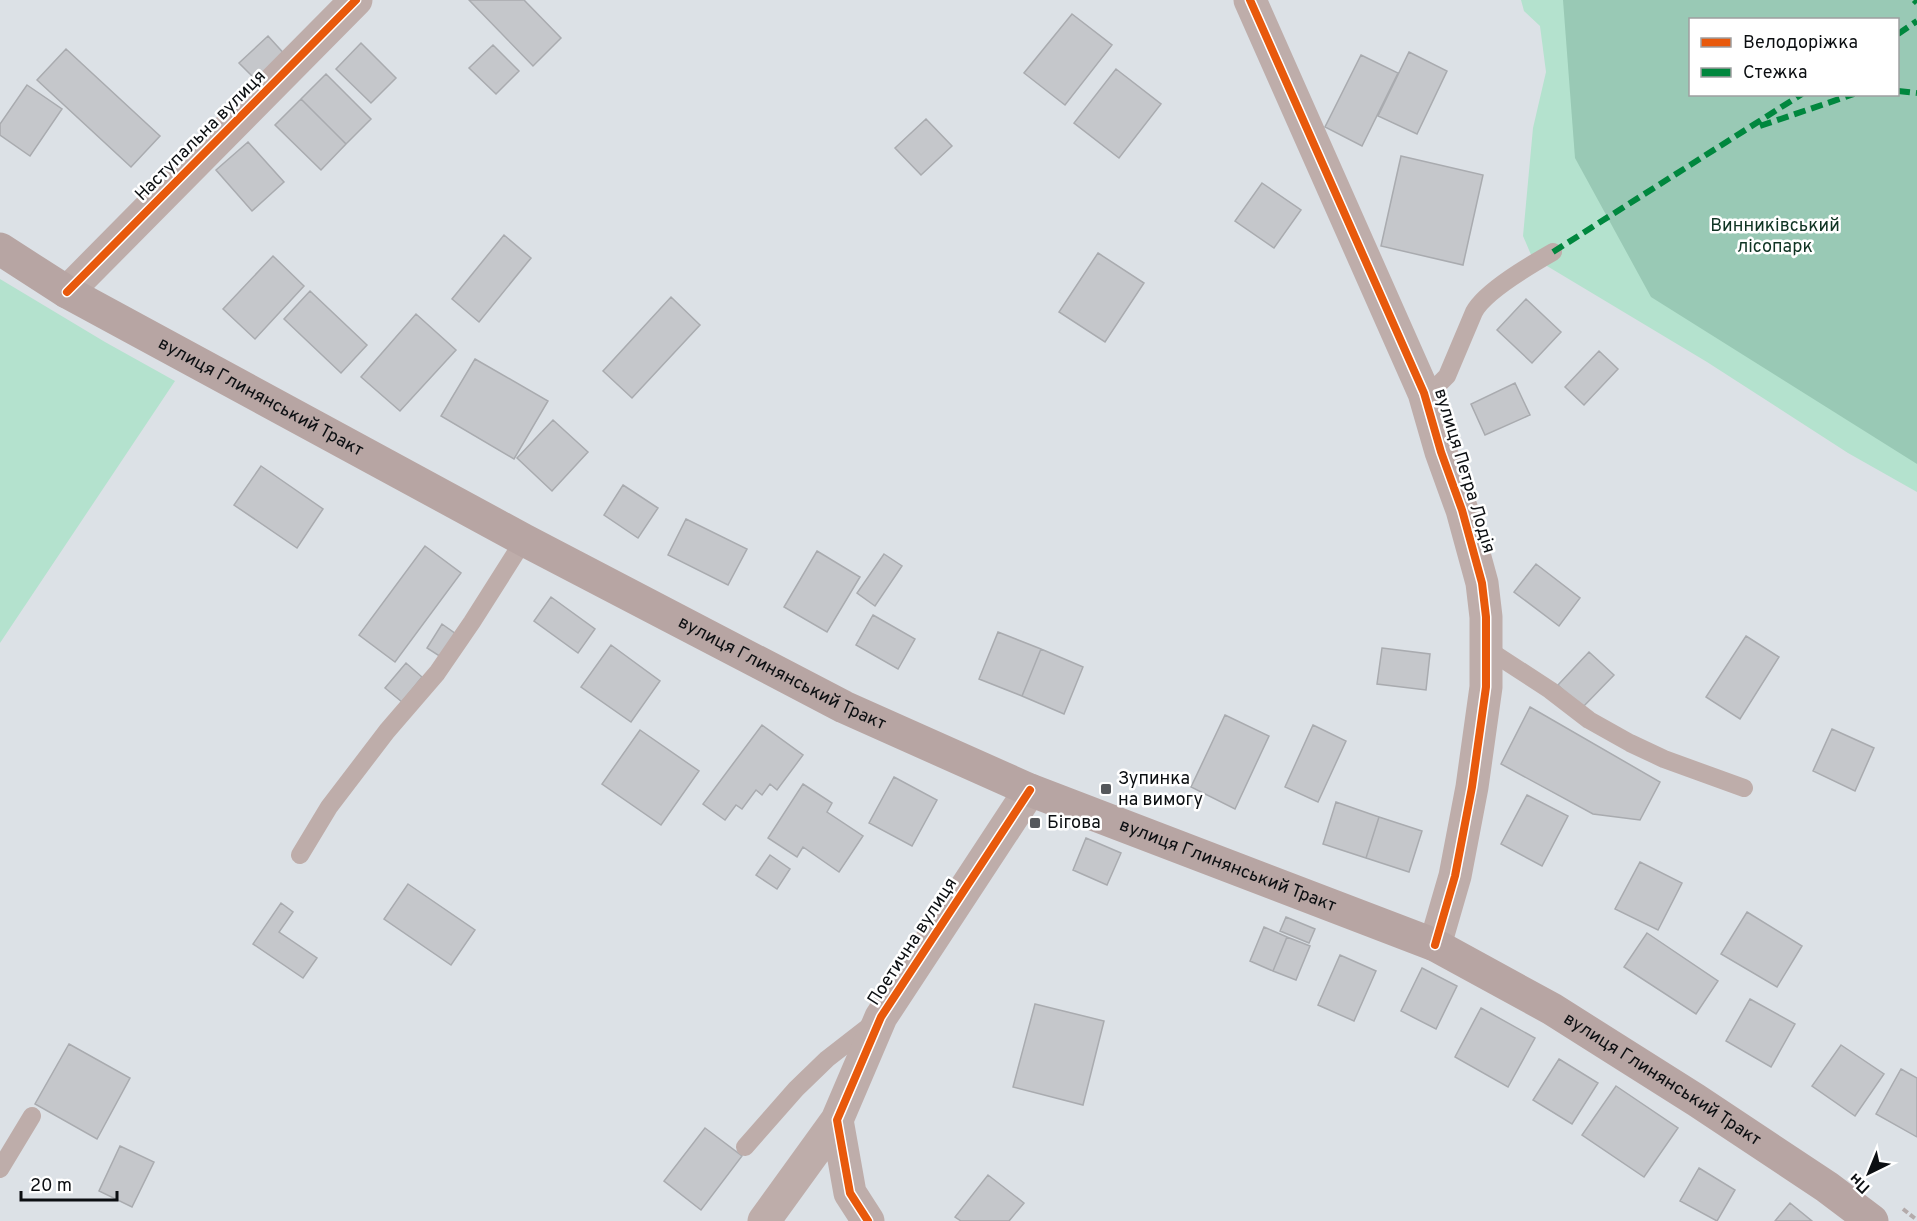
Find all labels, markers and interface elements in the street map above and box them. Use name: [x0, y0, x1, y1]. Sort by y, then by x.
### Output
legend: [1689, 18, 1899, 96]
text: Велодоріжка: [1743, 32, 1858, 55]
text: Стежка: [1743, 62, 1807, 85]
street label: Наступальна вулиця: [131, 66, 271, 206]
park label: Винниківський лісопарк: [1710, 215, 1840, 259]
street label: вулиця Глинянський Тракт: [154, 332, 368, 462]
street label: вулиця Петра Лодія: [1428, 386, 1500, 556]
street label: вулиця Глинянський Тракт: [674, 611, 890, 736]
place label: Зупинка на вимогу: [1118, 768, 1203, 812]
marker: Зупинка на вимогу: [1099, 782, 1113, 796]
place label: Бігова: [1047, 812, 1101, 835]
street label: вулиця Глинянський Тракт: [1116, 814, 1340, 918]
marker: Бігова: [1028, 816, 1042, 830]
street label: Поетична вулиця: [863, 874, 963, 1010]
street label: вулиця Глинянський Тракт: [1559, 1008, 1765, 1151]
north arrow: [1839, 1143, 1899, 1203]
scale bar: [21, 1164, 117, 1202]
text: Пн: [1845, 1168, 1875, 1197]
text: 20 m: [30, 1175, 72, 1198]

